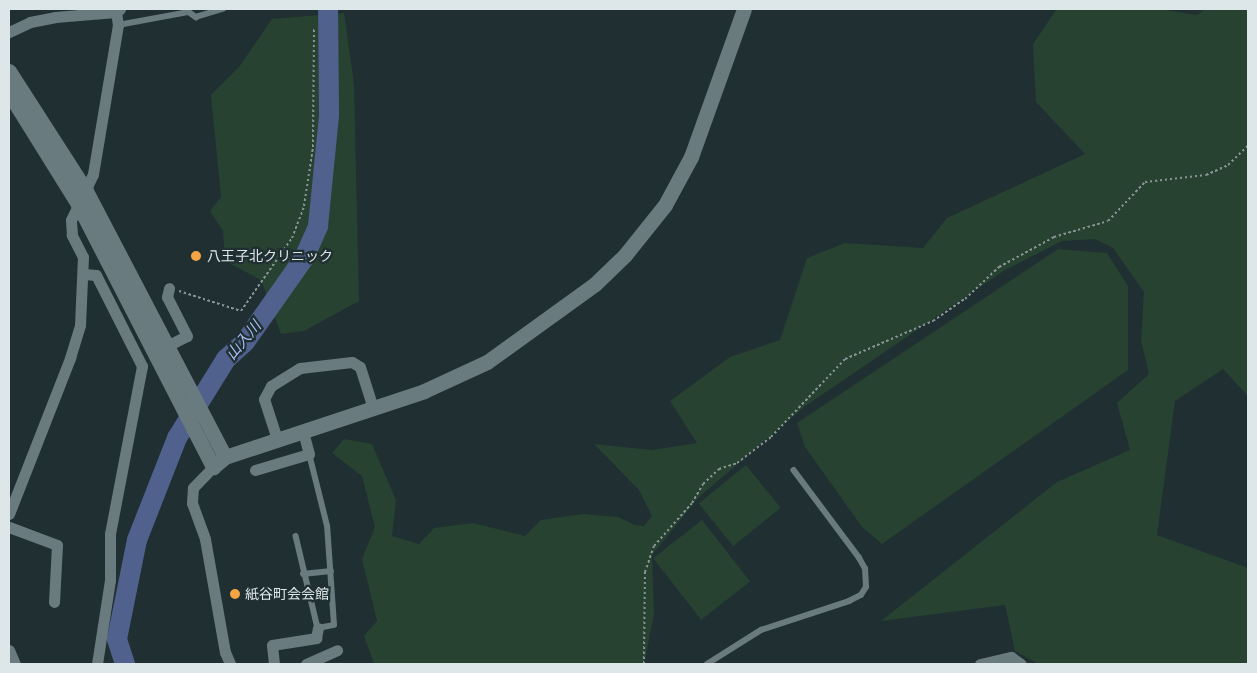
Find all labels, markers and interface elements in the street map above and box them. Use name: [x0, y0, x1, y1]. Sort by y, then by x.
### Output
place label: 八王子北クリニック: [207, 248, 333, 264]
marker: 八王子北クリニック: [189, 249, 203, 263]
water label: 山入川: [222, 317, 264, 363]
place label: 紙谷町会会館: [245, 586, 329, 602]
marker: 紙谷町会会館: [229, 588, 241, 600]

